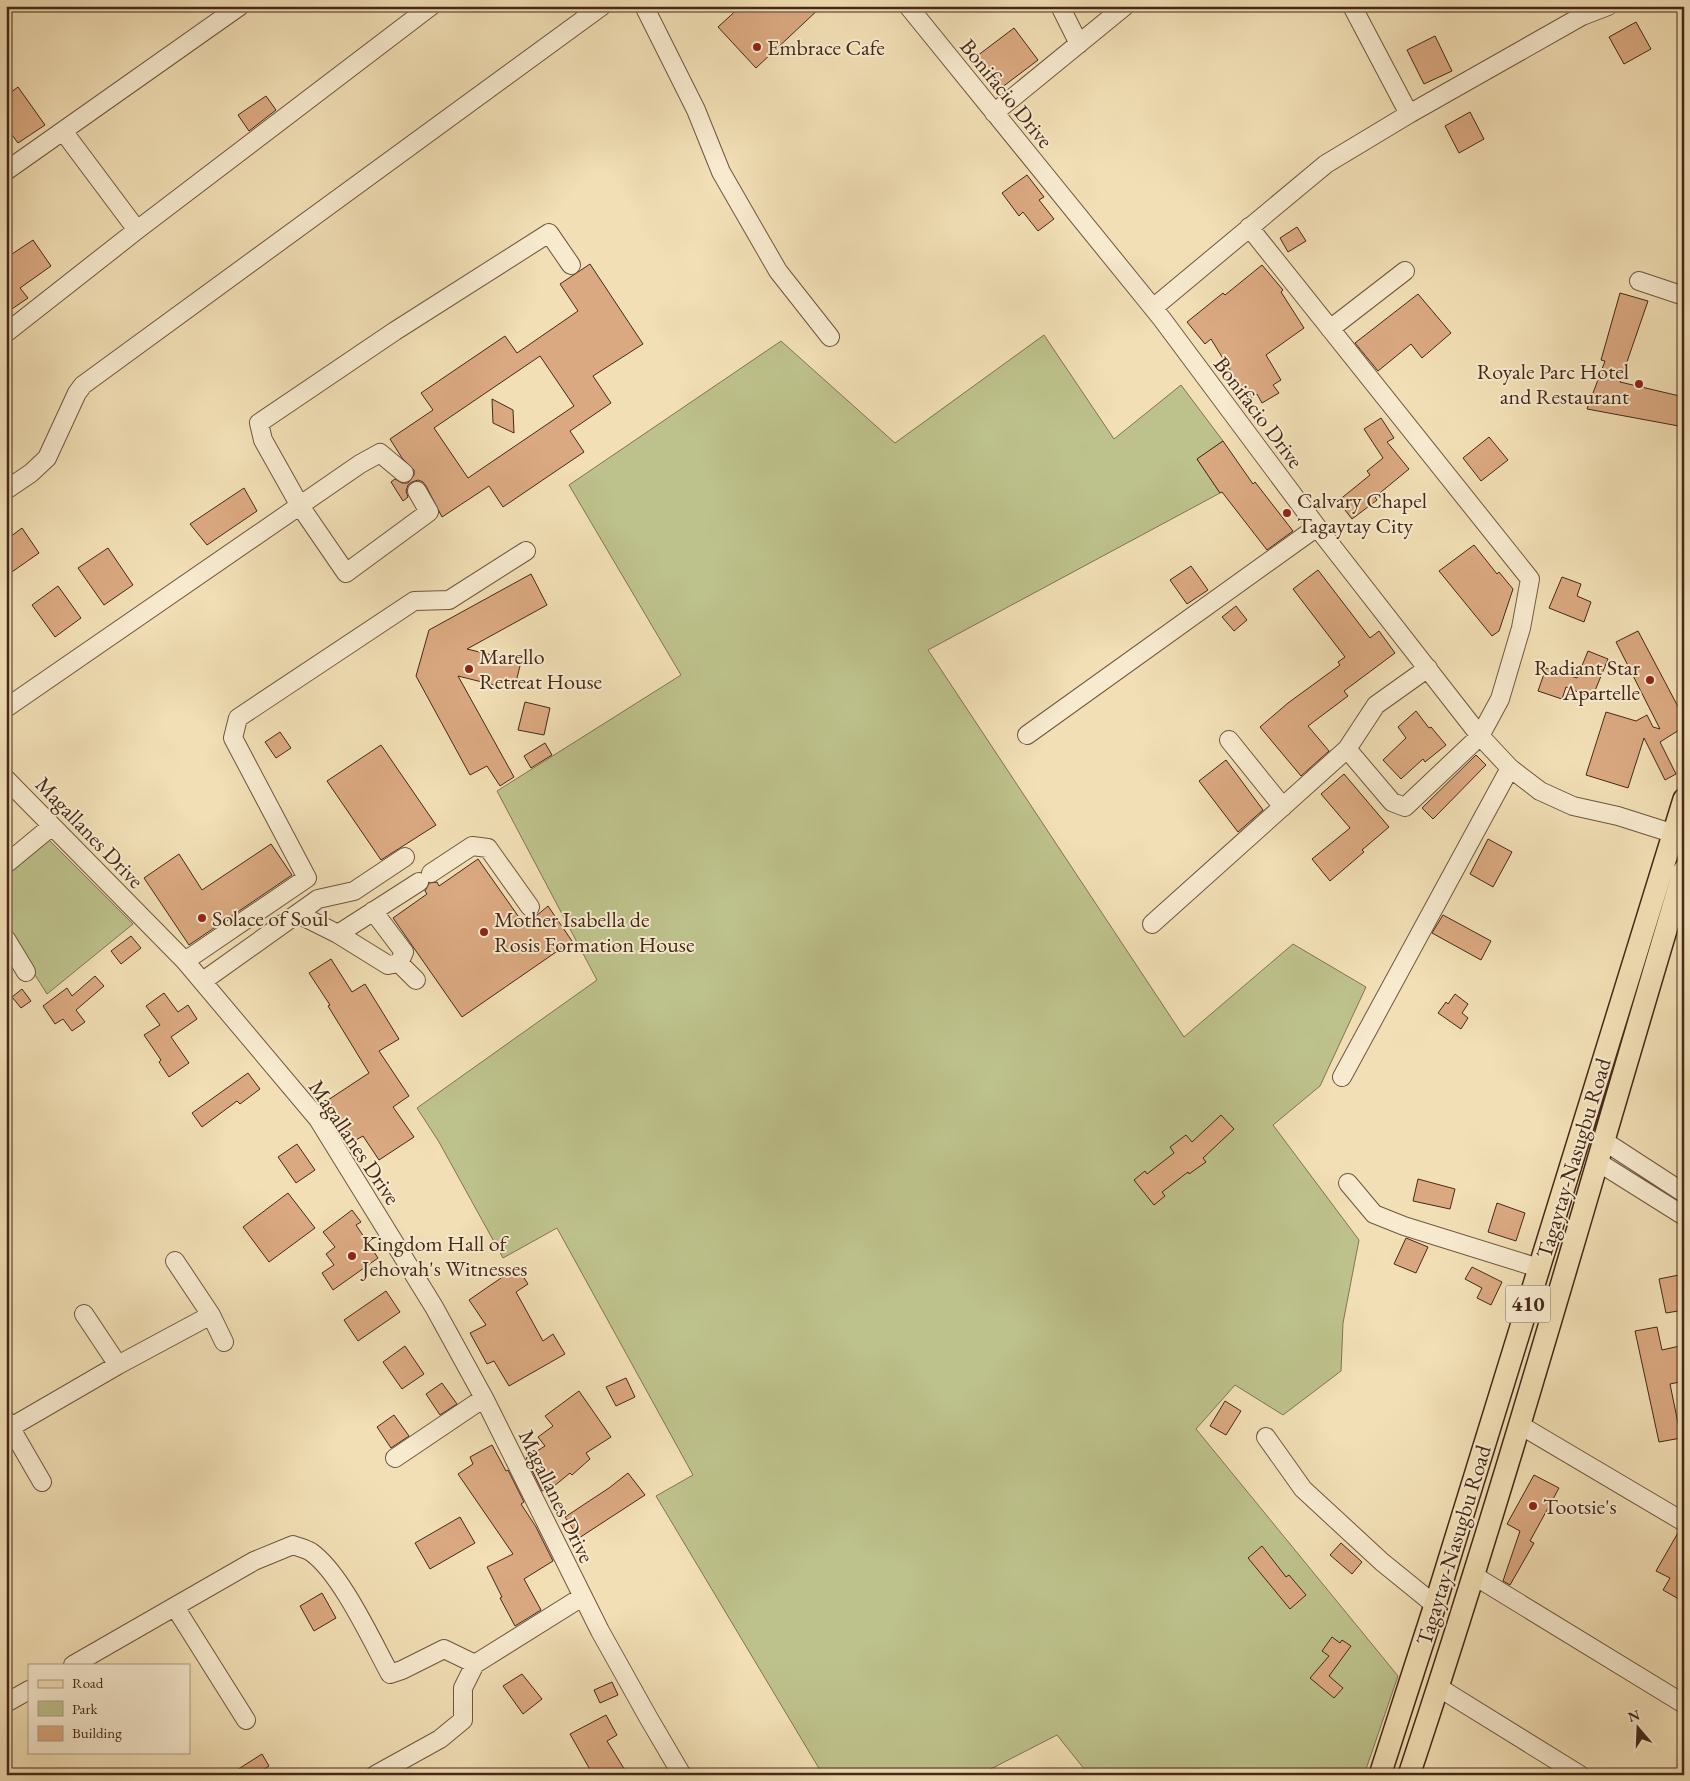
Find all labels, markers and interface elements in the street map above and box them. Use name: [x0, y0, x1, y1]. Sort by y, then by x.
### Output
place label: Embrace Cafe: [767, 33, 885, 62]
street label: Bonifacio Drive: [954, 33, 1060, 154]
marker: Embrace Cafe: [751, 41, 763, 53]
street label: Bonifacio Drive: [1207, 351, 1310, 474]
place label: Royale Parc Hotel and Restaurant: [1477, 357, 1629, 411]
marker: Royale Parc Hotel and Restaurant: [1633, 378, 1645, 390]
place label: Calvary Chapel Tagaytay City: [1297, 486, 1427, 540]
marker: Calvary Chapel Tagaytay City: [1281, 507, 1293, 519]
place label: Marello Retreat House: [479, 642, 603, 696]
place label: Radiant Star Apartelle: [1534, 653, 1641, 707]
marker: Marello Retreat House: [463, 663, 475, 675]
marker: Radiant Star Apartelle: [1644, 674, 1656, 686]
street label: Magallanes Drive: [29, 770, 151, 895]
place label: Solace of Soul: [212, 904, 329, 933]
place label: Mother Isabella de Rosis Formation House: [494, 905, 695, 959]
marker: Solace of Soul: [196, 912, 208, 924]
marker: Mother Isabella de Rosis Formation House: [478, 926, 490, 938]
street label: Tagaytay-Nasugbu Road: [1529, 1054, 1618, 1262]
street label: Magallanes Drive: [302, 1074, 407, 1211]
place label: Kingdom Hall of Jehovah's Witnesses: [360, 1229, 527, 1283]
marker: Kingdom Hall of Jehovah's Witnesses: [346, 1250, 358, 1262]
road number: 410: [1506, 1286, 1550, 1322]
street label: Magallanes Drive: [512, 1425, 601, 1568]
street label: Tagaytay-Nasugbu Road: [1409, 1441, 1498, 1649]
place label: Tootsie's: [1543, 1492, 1617, 1521]
marker: Tootsie's: [1527, 1500, 1539, 1512]
legend: [28, 1664, 190, 1754]
text: Road: [72, 1673, 104, 1692]
text: Park: [72, 1699, 99, 1718]
north arrow: [1612, 1704, 1662, 1754]
text: N: [1625, 1705, 1643, 1726]
text: Building: [72, 1723, 122, 1742]

